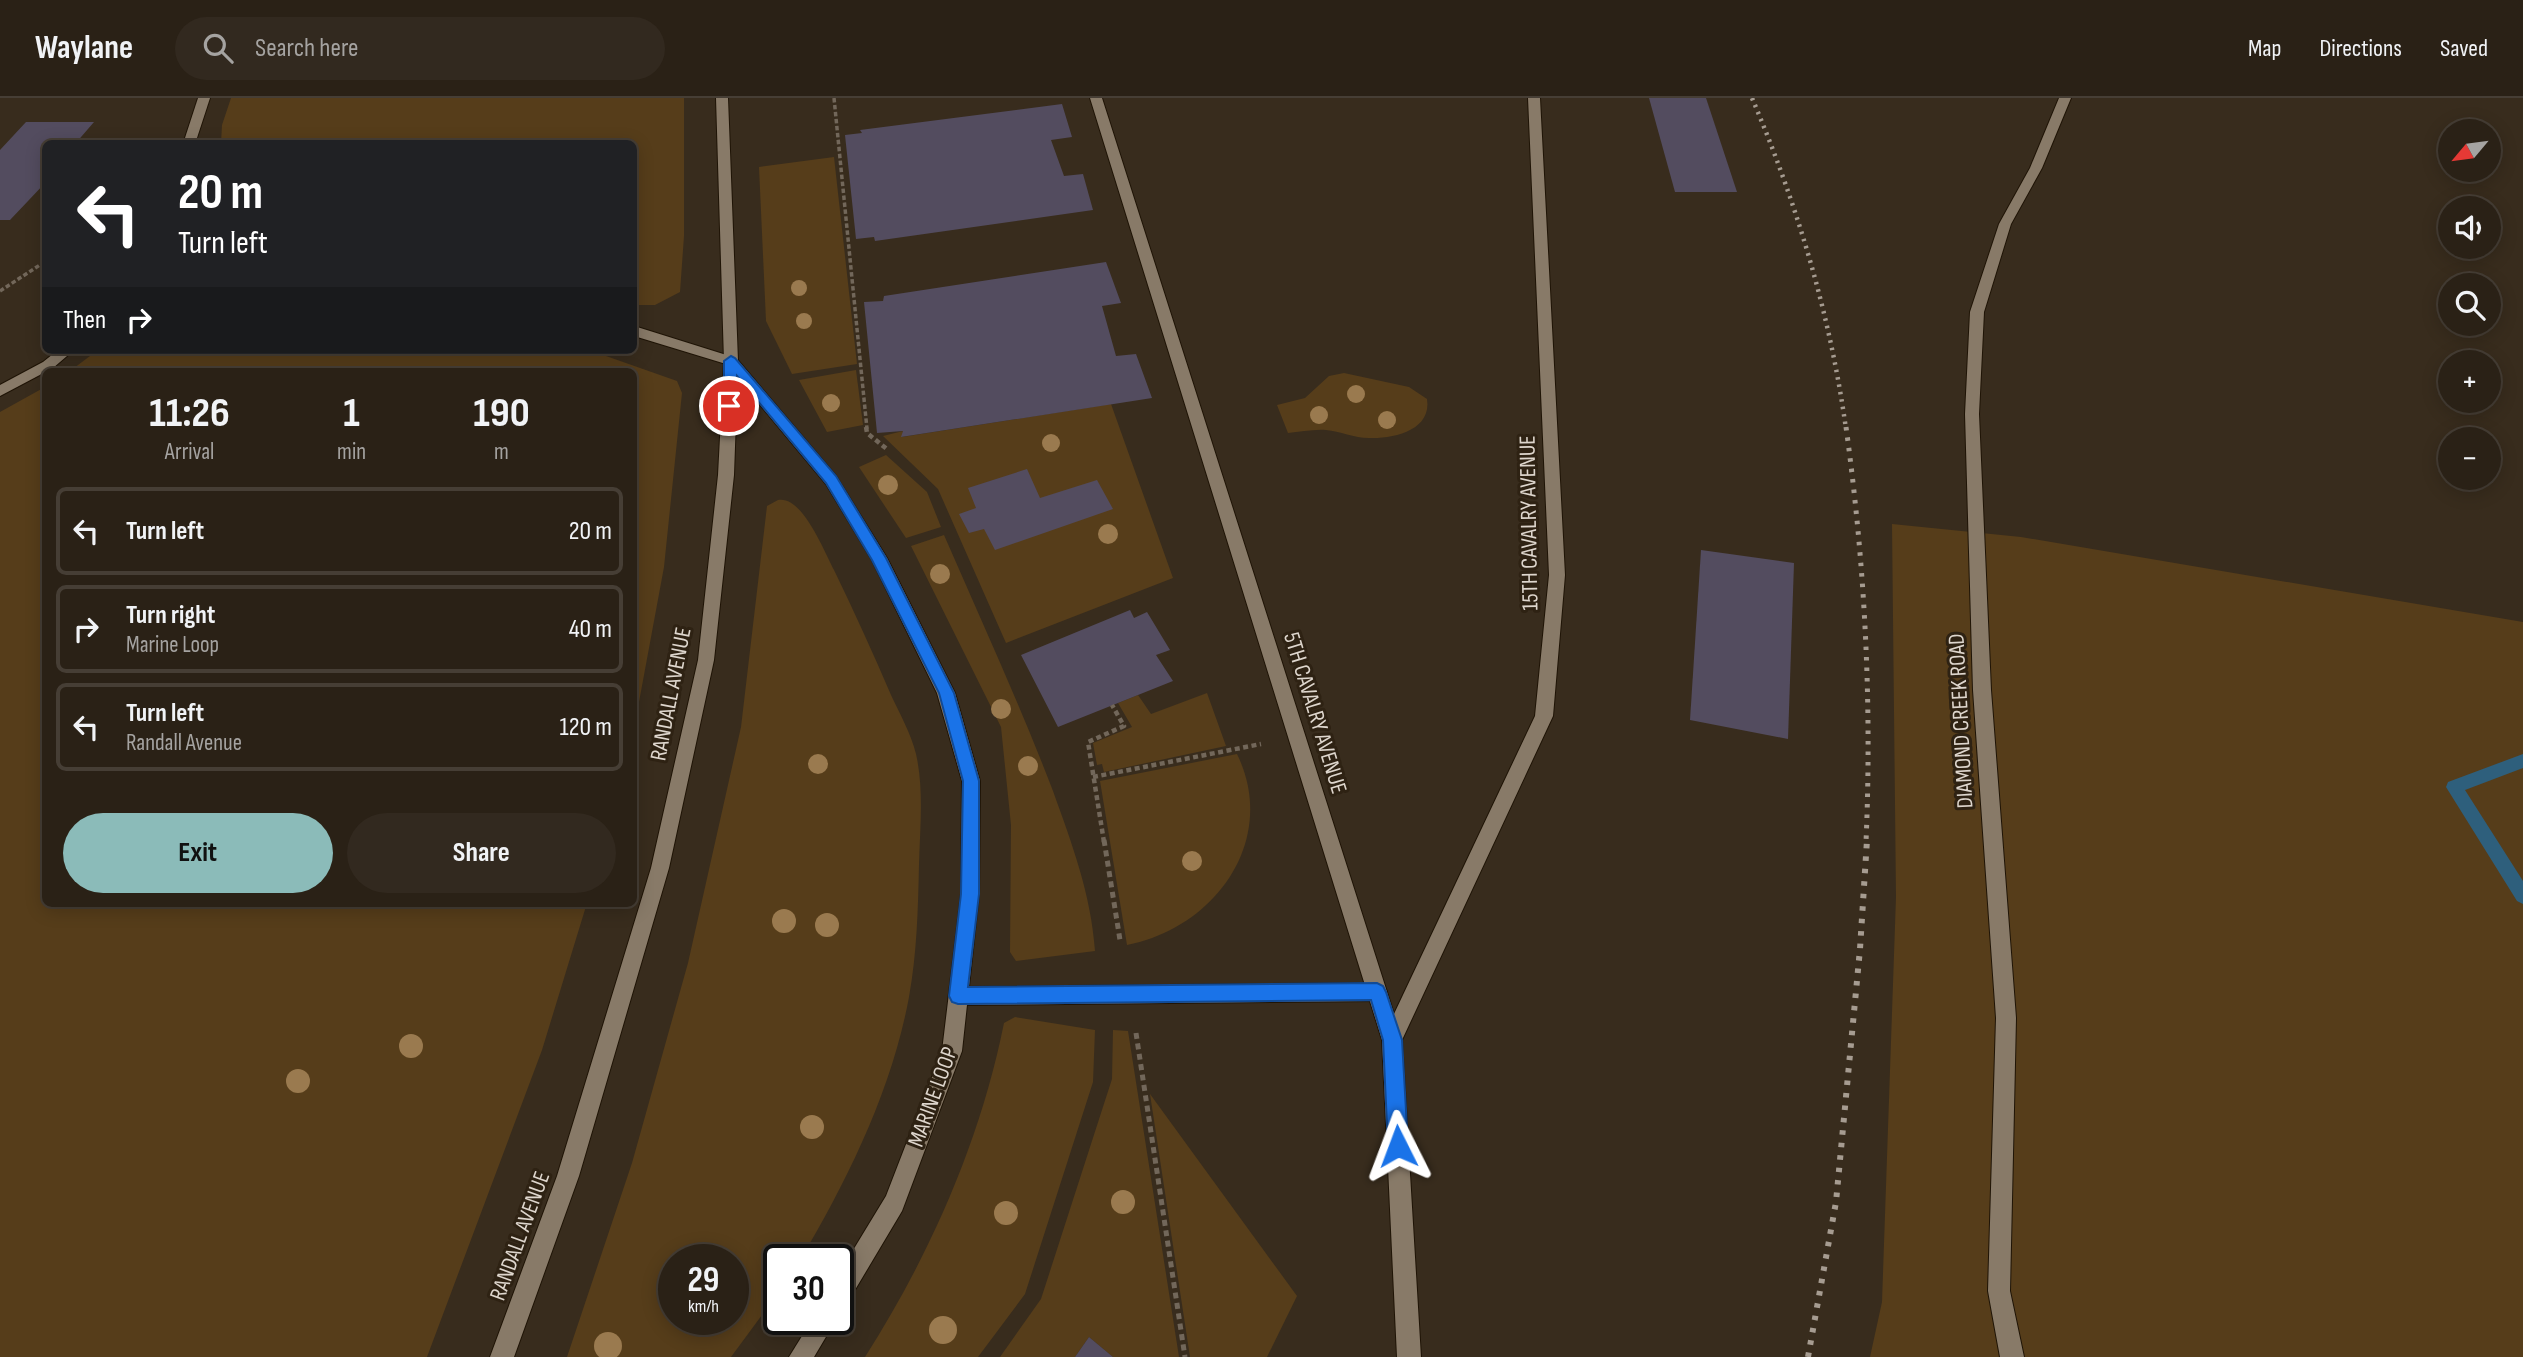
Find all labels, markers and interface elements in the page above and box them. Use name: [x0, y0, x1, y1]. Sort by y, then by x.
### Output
search box: [175, 17, 665, 80]
text: Waylane: [35, 28, 133, 68]
icon: search: [199, 29, 237, 67]
text: Search here: [255, 33, 358, 64]
text: Map: [2248, 34, 2281, 63]
text: Directions: [2319, 34, 2402, 63]
text: Saved: [2440, 34, 2488, 63]
north arrow: [2438, 119, 2501, 182]
map controls: [2438, 119, 2501, 490]
text: 20 m: [178, 164, 263, 223]
icon: left: [63, 168, 154, 259]
button: sound: [2438, 196, 2501, 259]
text: Turn left: [178, 224, 268, 263]
button: search: [2438, 273, 2501, 336]
icon: right: [120, 301, 158, 339]
text: Then: [63, 305, 106, 336]
button: +: [2438, 350, 2501, 413]
pin: [699, 376, 759, 436]
icon: arrive: [710, 387, 748, 425]
text: 11:26: [149, 388, 230, 439]
text: 1: [343, 388, 360, 439]
text: 190: [473, 388, 530, 439]
button: −: [2438, 427, 2501, 490]
street label: 15TH CAVALRY AVENUE: [1513, 435, 1545, 611]
text: Arrival: [165, 438, 214, 466]
text: min: [337, 438, 366, 466]
text: m: [494, 438, 509, 466]
icon: left: [67, 512, 105, 550]
text: Turn left: [126, 516, 204, 547]
text: 20 m: [569, 516, 612, 547]
text: Turn right: [126, 600, 215, 631]
icon: right: [67, 610, 105, 648]
text: 40 m: [569, 614, 612, 645]
street label: RANDALL AVENUE: [644, 625, 698, 763]
street label: 5TH CAVALRY AVENUE: [1277, 629, 1353, 797]
text: Marine Loop: [126, 631, 219, 659]
street label: DIAMOND CREEK ROAD: [1942, 633, 1980, 809]
text: Turn left: [126, 698, 204, 729]
icon: left: [67, 708, 105, 746]
text: 120 m: [559, 712, 612, 743]
text: Randall Avenue: [126, 729, 242, 757]
button: Exit: [63, 813, 333, 893]
button: Share: [347, 813, 616, 893]
street label: MARINE LOOP: [902, 1043, 964, 1151]
position arrow: [1361, 1109, 1435, 1183]
street label: RANDALL AVENUE: [484, 1168, 556, 1304]
speed limit sign: 30: [763, 1244, 854, 1335]
text: 29: [688, 1259, 719, 1302]
text: km/h: [688, 1296, 719, 1317]

